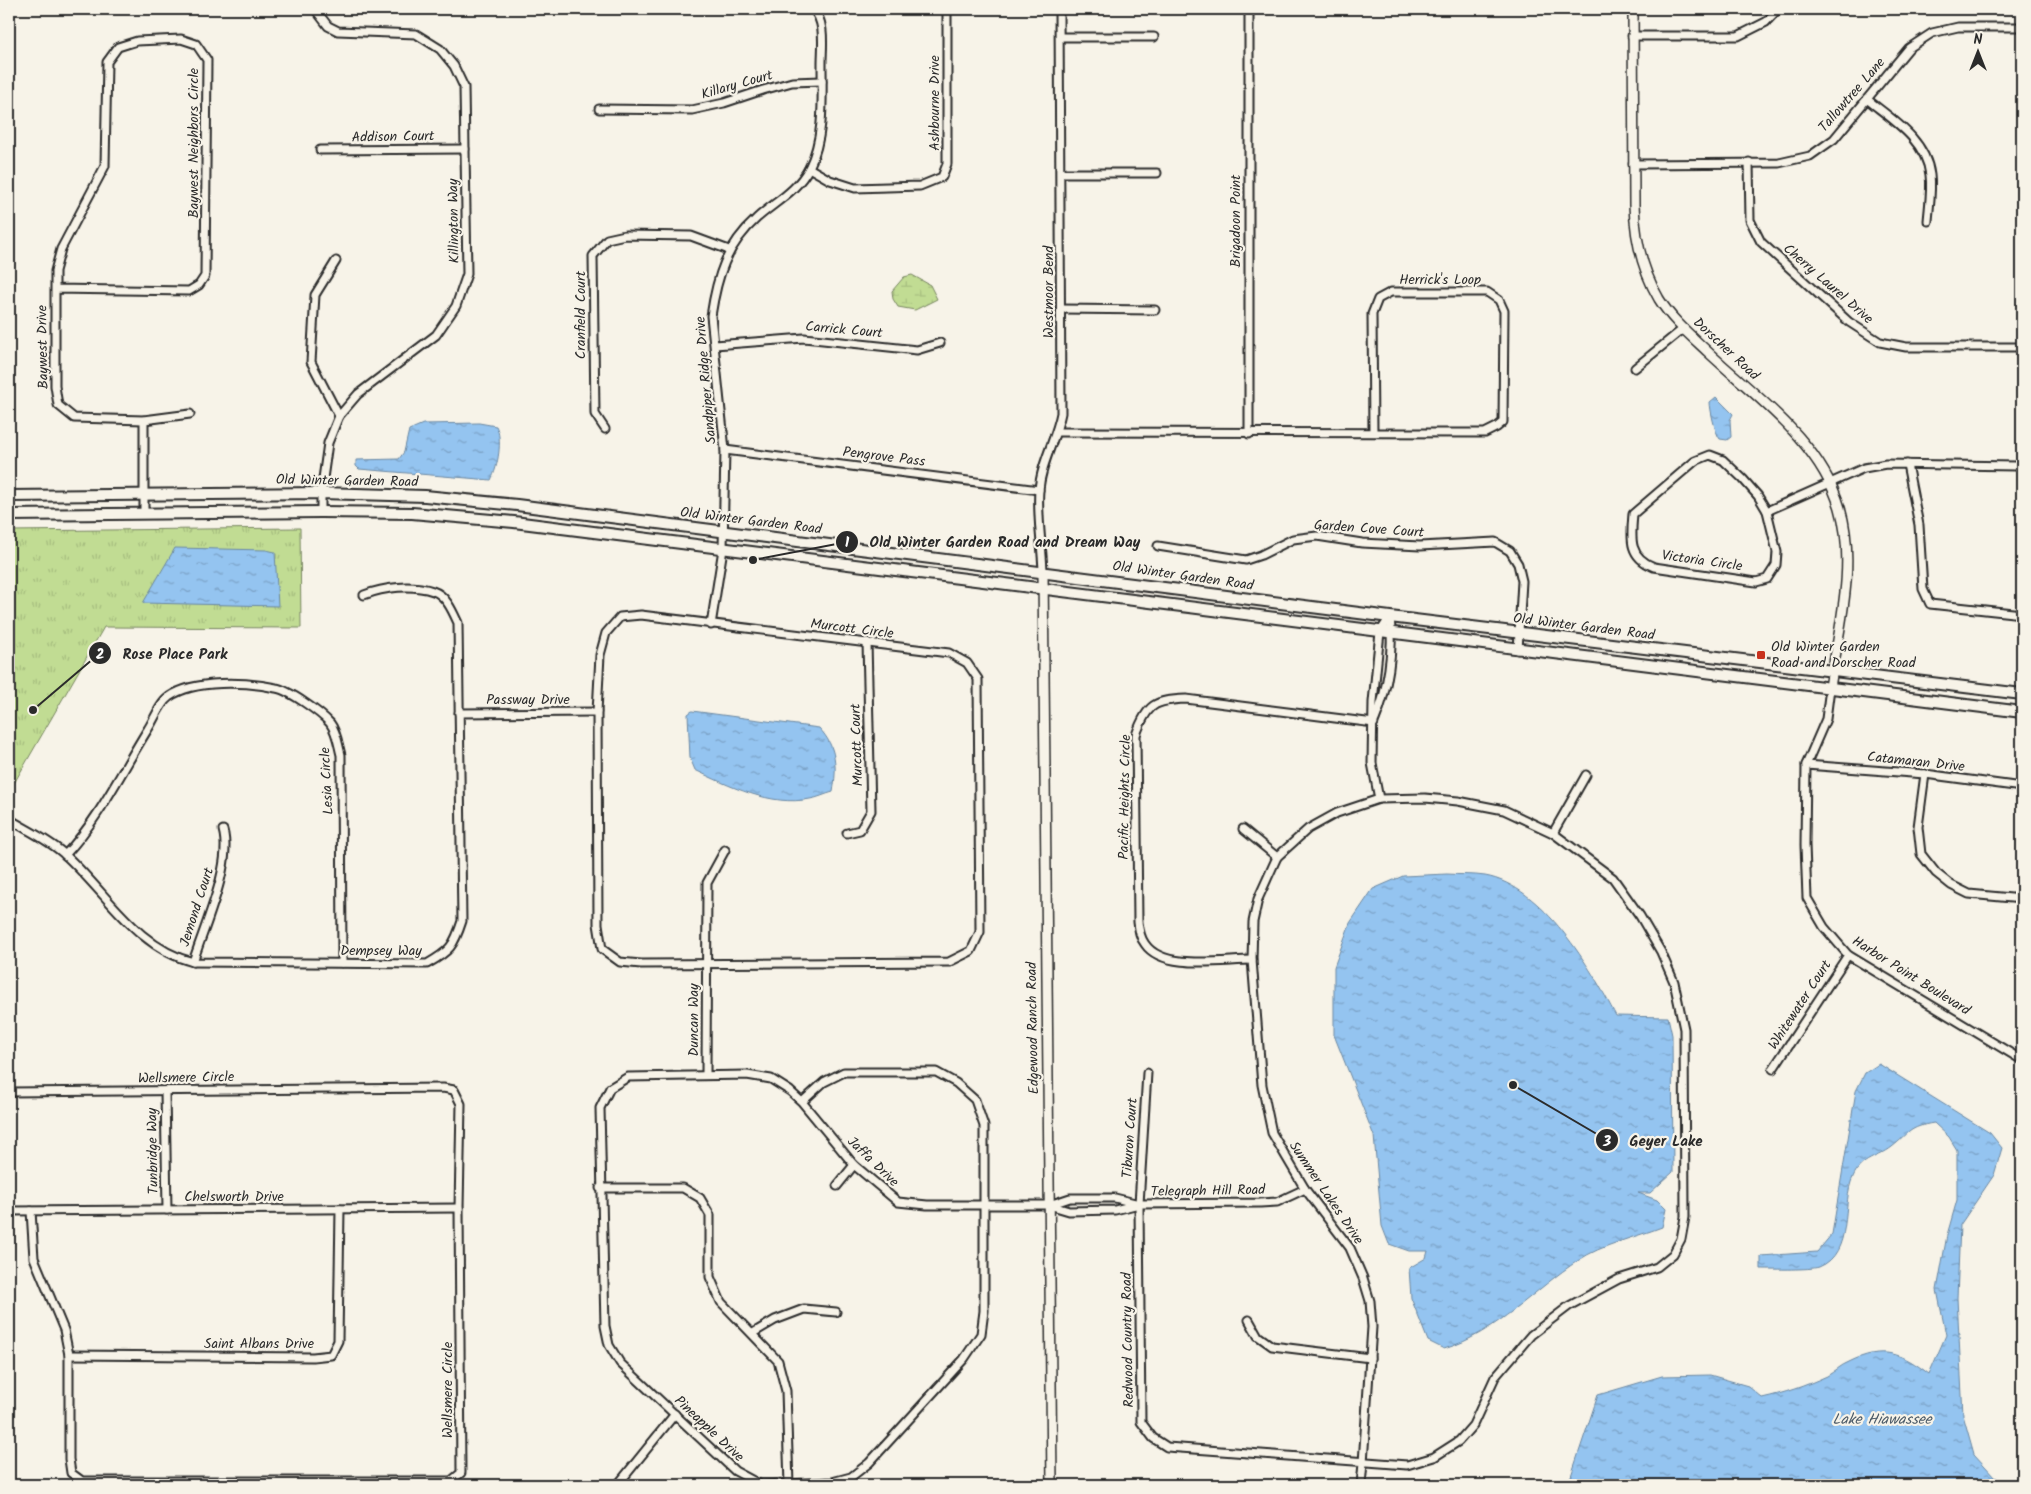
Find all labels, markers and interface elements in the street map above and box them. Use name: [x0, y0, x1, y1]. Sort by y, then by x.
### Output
north arrow: [1954, 28, 2004, 78]
text: N: [1974, 29, 1983, 51]
street label: Tallowtree Lane: [1813, 52, 1891, 137]
street label: Ashbourne Drive: [924, 54, 946, 151]
street label: Killary Court: [699, 64, 776, 106]
street label: Baywest Neighbors Circle: [183, 67, 205, 218]
street label: Addison Court: [351, 125, 435, 149]
street label: Brigadoon Point: [1225, 174, 1247, 268]
street label: Killington Way: [442, 178, 466, 264]
street label: Cherry Laurel Drive: [1778, 238, 1879, 330]
street label: Westmoor Bend: [1038, 245, 1060, 338]
street label: Herrick's Loop: [1399, 269, 1481, 291]
street label: Cranfield Court: [570, 270, 592, 359]
street label: Baywest Drive: [31, 304, 55, 389]
street label: Dorscher Road: [1688, 312, 1765, 386]
street label: Sandpiper Ridge Drive: [689, 315, 723, 445]
street label: Carrick Court: [804, 316, 884, 344]
street label: Pengrove Pass: [842, 441, 927, 473]
street label: Old Winter Garden Road: [276, 469, 419, 493]
street label: Old Winter Garden Road: [679, 501, 824, 541]
street label: Garden Cove Court: [1313, 514, 1425, 544]
callout: Old Winter Garden Road and Dream Way: [834, 527, 1150, 557]
text: 1: [845, 531, 850, 555]
text: Old Winter Garden Road and Dream Way: [870, 531, 1141, 555]
street label: Victoria Circle: [1660, 544, 1744, 578]
street label: Old Winter Garden Road: [1111, 555, 1256, 597]
street label: Old Winter Garden Road: [1512, 607, 1657, 647]
street label: Murcott Circle: [809, 613, 896, 645]
place label: Old Winter Garden Road and Dorscher Road: [1771, 636, 1917, 674]
callout: Rose Place Park: [87, 638, 237, 668]
text: 2: [96, 643, 105, 667]
text: Rose Place Park: [123, 643, 228, 667]
marker: Old Winter Garden Road and Dorscher Road: [1755, 649, 1767, 661]
street label: Passway Drive: [486, 689, 570, 711]
street label: Murcott Court: [845, 703, 869, 787]
street label: Pacific Heights Circle: [1113, 733, 1137, 860]
street label: Lesia Circle: [314, 746, 340, 815]
street label: Catamaran Drive: [1866, 746, 1967, 778]
street label: Jemond Court: [174, 864, 220, 949]
street label: Harbor Point Boulevard: [1847, 931, 1975, 1022]
street label: Dempsey Way: [340, 940, 422, 962]
street label: Whitewater Court: [1763, 955, 1838, 1054]
street label: Edgewood Ranch Road: [1021, 961, 1045, 1094]
street label: Duncan Way: [683, 983, 705, 1057]
street label: Wellsmere Circle: [138, 1066, 235, 1090]
street label: Tiburon Court: [1116, 1097, 1144, 1179]
street label: Tunbridge Way: [141, 1107, 165, 1195]
callout: Geyer Lake: [1594, 1125, 1713, 1155]
text: 3: [1602, 1130, 1611, 1154]
text: Geyer Lake: [1629, 1130, 1703, 1154]
street label: Jaffa Drive: [842, 1132, 905, 1193]
street label: Summer Lakes Drive: [1283, 1137, 1369, 1250]
street label: Telegraph Hill Road: [1151, 1179, 1266, 1203]
street label: Chelsworth Drive: [184, 1186, 285, 1208]
street label: Redwood Country Road: [1116, 1271, 1140, 1408]
street label: Saint Albans Drive: [204, 1333, 315, 1355]
street label: Wellsmere Circle: [437, 1341, 459, 1438]
street label: Pineapple Drive: [669, 1391, 750, 1468]
water label: Lake Hiawassee: [1832, 1408, 1933, 1432]

